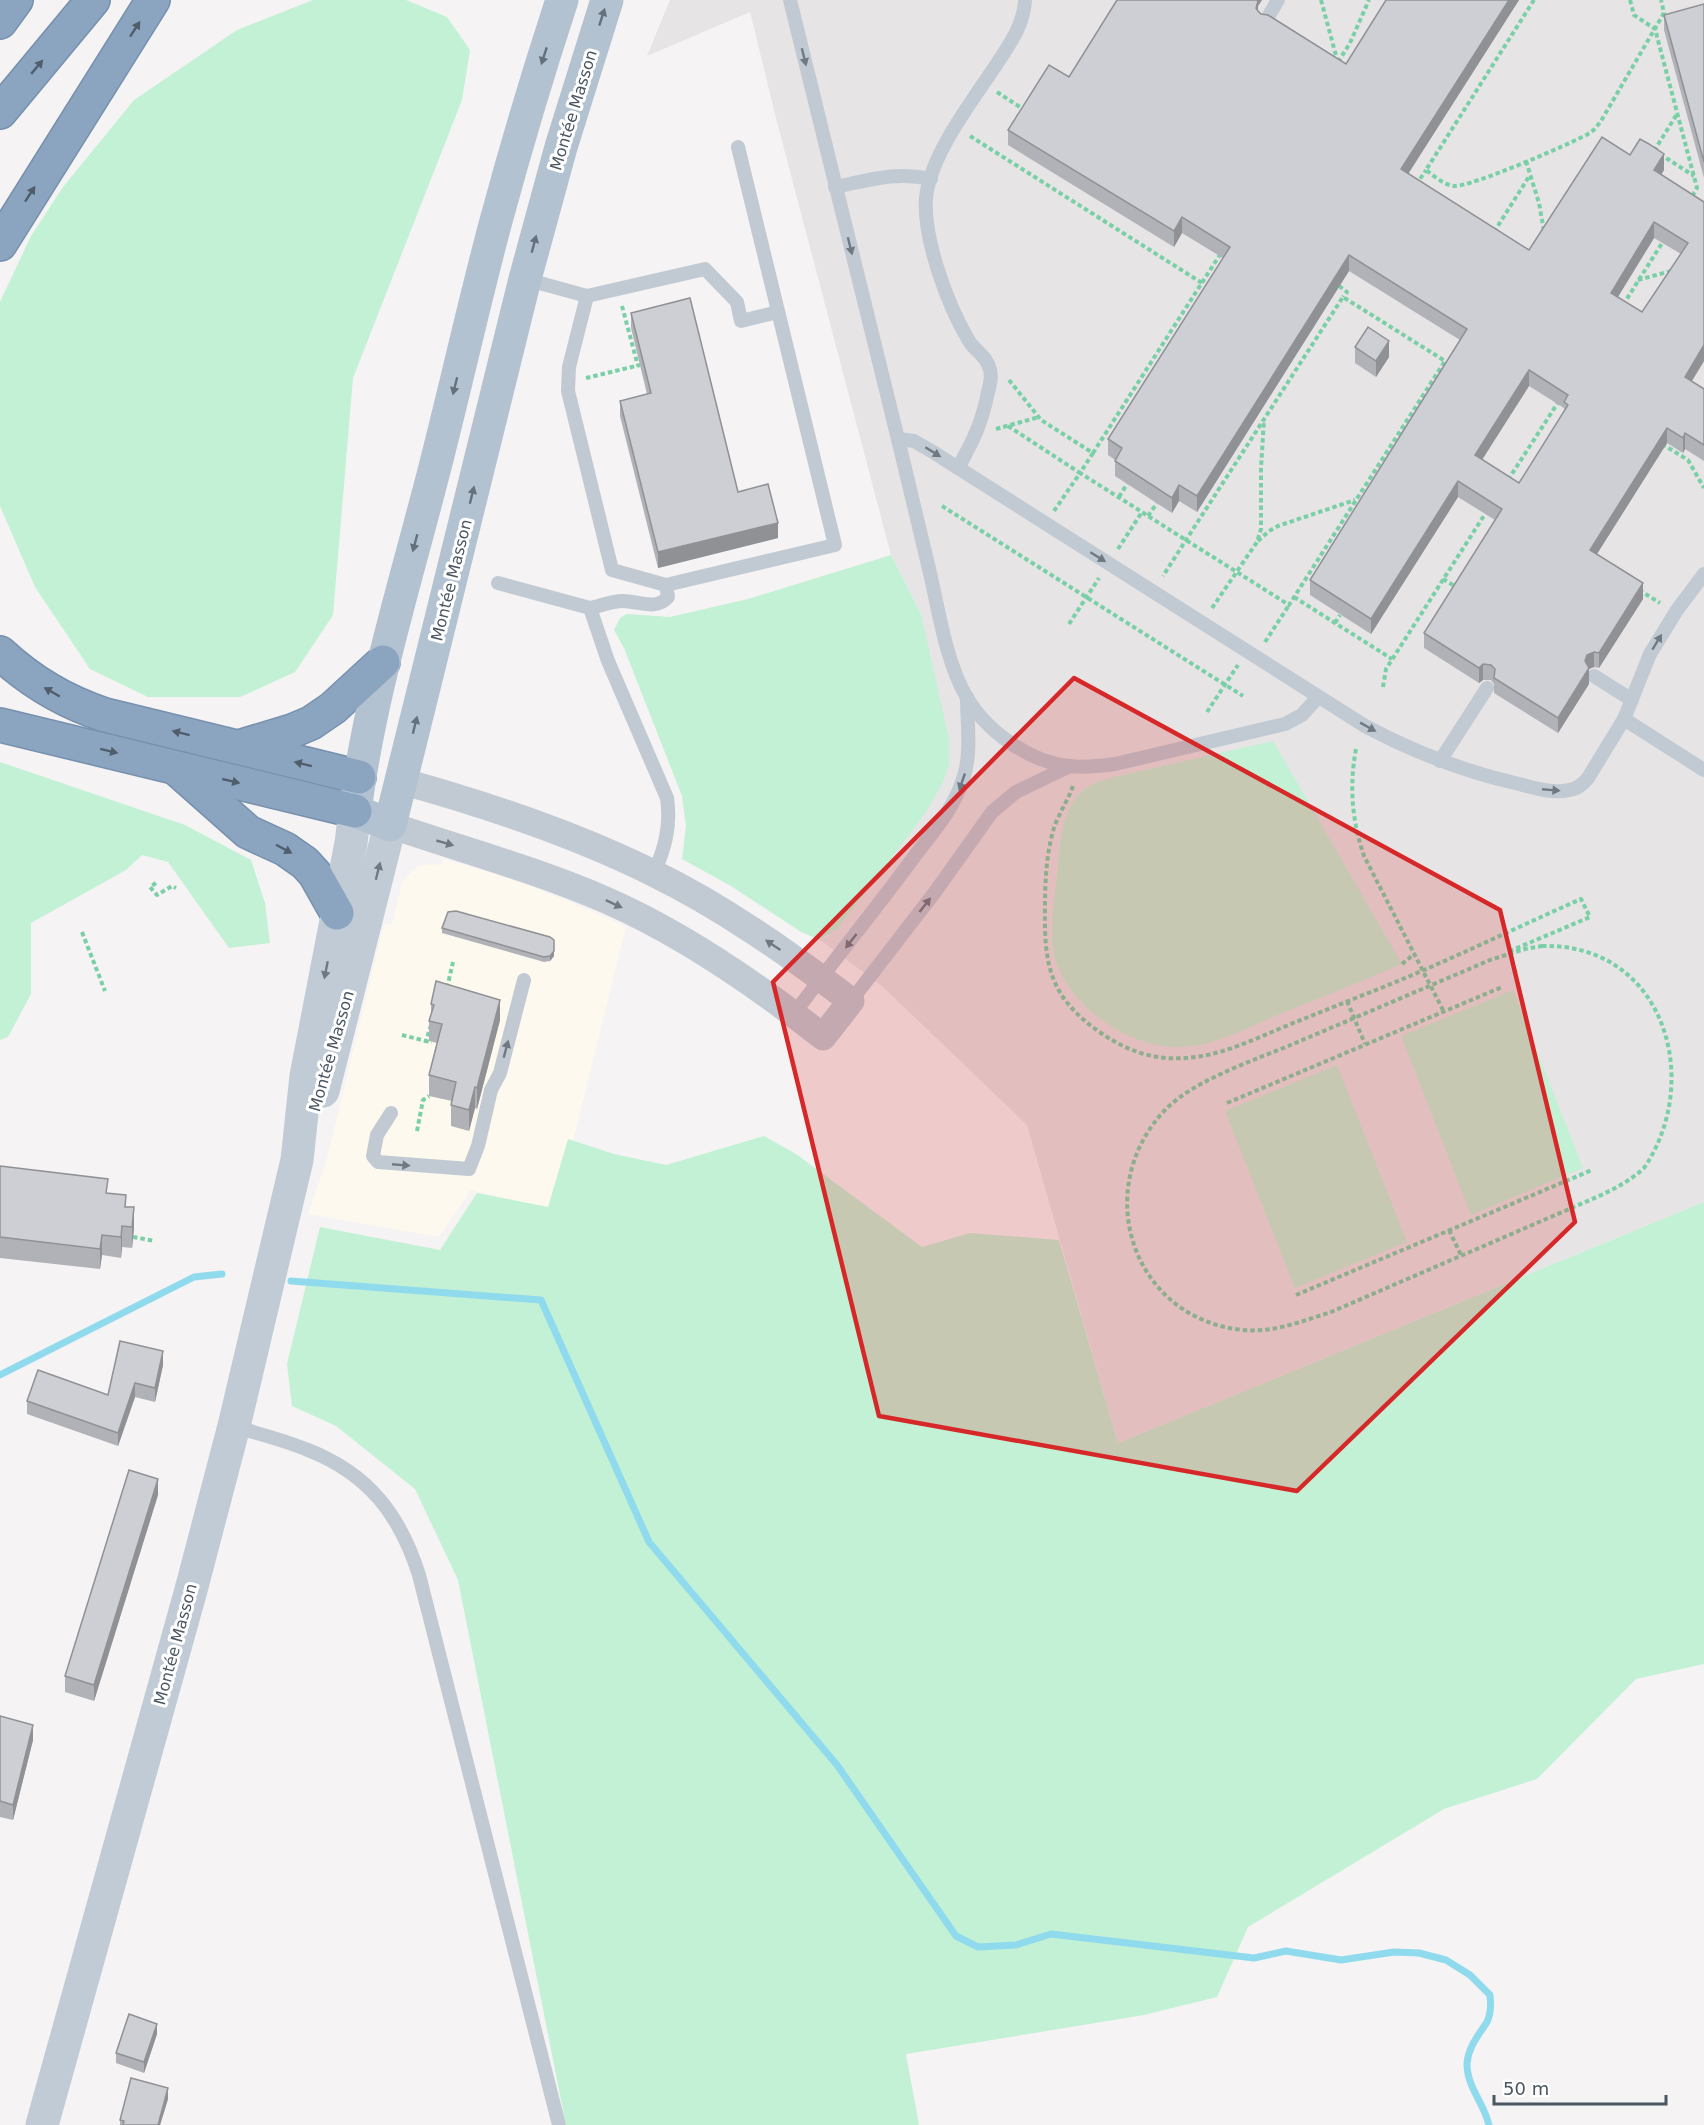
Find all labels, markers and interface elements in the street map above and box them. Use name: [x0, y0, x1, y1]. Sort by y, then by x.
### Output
one-way arrow: [597, 8, 607, 26]
one-way arrow: [129, 21, 140, 37]
one-way arrow: [539, 47, 548, 65]
street label: Montée Masson: [546, 48, 601, 173]
one-way arrow: [799, 48, 809, 66]
one-way arrow: [31, 59, 44, 75]
one-way arrow: [25, 186, 36, 202]
one-way arrow: [530, 235, 540, 253]
one-way arrow: [845, 237, 855, 256]
one-way arrow: [449, 376, 459, 395]
one-way arrow: [925, 446, 941, 457]
one-way arrow: [468, 485, 478, 504]
street label: Montée Masson: [427, 517, 476, 643]
one-way arrow: [410, 534, 419, 552]
one-way arrow: [1090, 551, 1106, 562]
one-way arrow: [1652, 634, 1663, 650]
one-way arrow: [43, 687, 60, 697]
one-way arrow: [411, 715, 421, 734]
one-way arrow: [1360, 722, 1377, 732]
one-way arrow: [172, 728, 190, 738]
one-way arrow: [100, 747, 119, 757]
one-way arrow: [293, 758, 312, 768]
one-way arrow: [956, 773, 966, 791]
one-way arrow: [222, 776, 240, 786]
one-way arrow: [1542, 785, 1561, 795]
one-way arrow: [437, 839, 455, 848]
one-way arrow: [276, 844, 293, 854]
one-way arrow: [374, 861, 384, 880]
one-way arrow: [919, 897, 931, 913]
one-way arrow: [606, 900, 623, 909]
one-way arrow: [844, 933, 857, 949]
one-way arrow: [765, 939, 781, 951]
one-way arrow: [321, 961, 330, 980]
street label: Montée Masson: [305, 988, 358, 1114]
one-way arrow: [502, 1040, 512, 1058]
one-way arrow: [392, 1160, 411, 1169]
street label: Montée Masson: [150, 1581, 201, 1707]
scale bar: [1494, 2068, 1666, 2106]
text: 50 m: [1503, 2078, 1549, 2099]

